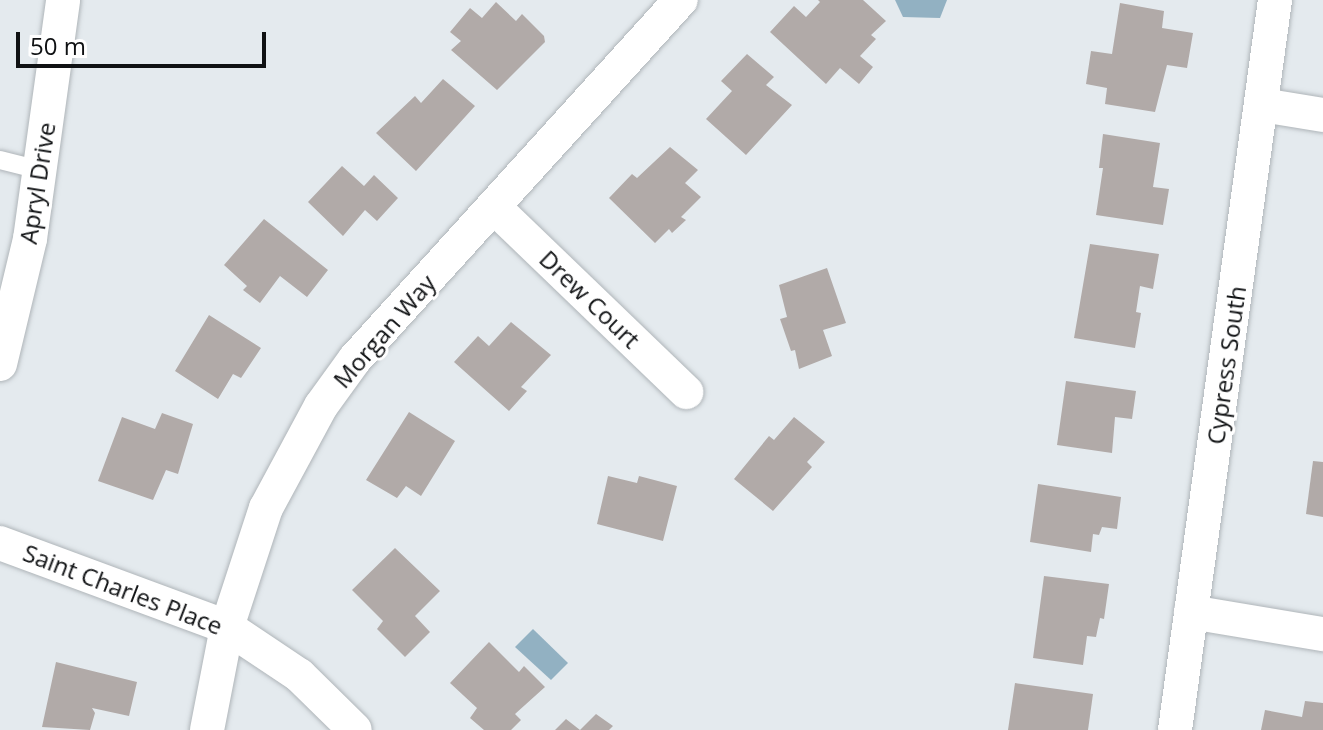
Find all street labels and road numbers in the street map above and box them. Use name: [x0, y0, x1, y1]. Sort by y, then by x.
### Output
street label: Apryl Drive: [13, 120, 61, 246]
street label: Drew Court: [534, 244, 646, 354]
street label: Morgan Way: [327, 268, 441, 394]
street label: Cypress South: [1201, 284, 1251, 446]
street label: Saint Charles Place: [19, 538, 227, 640]

